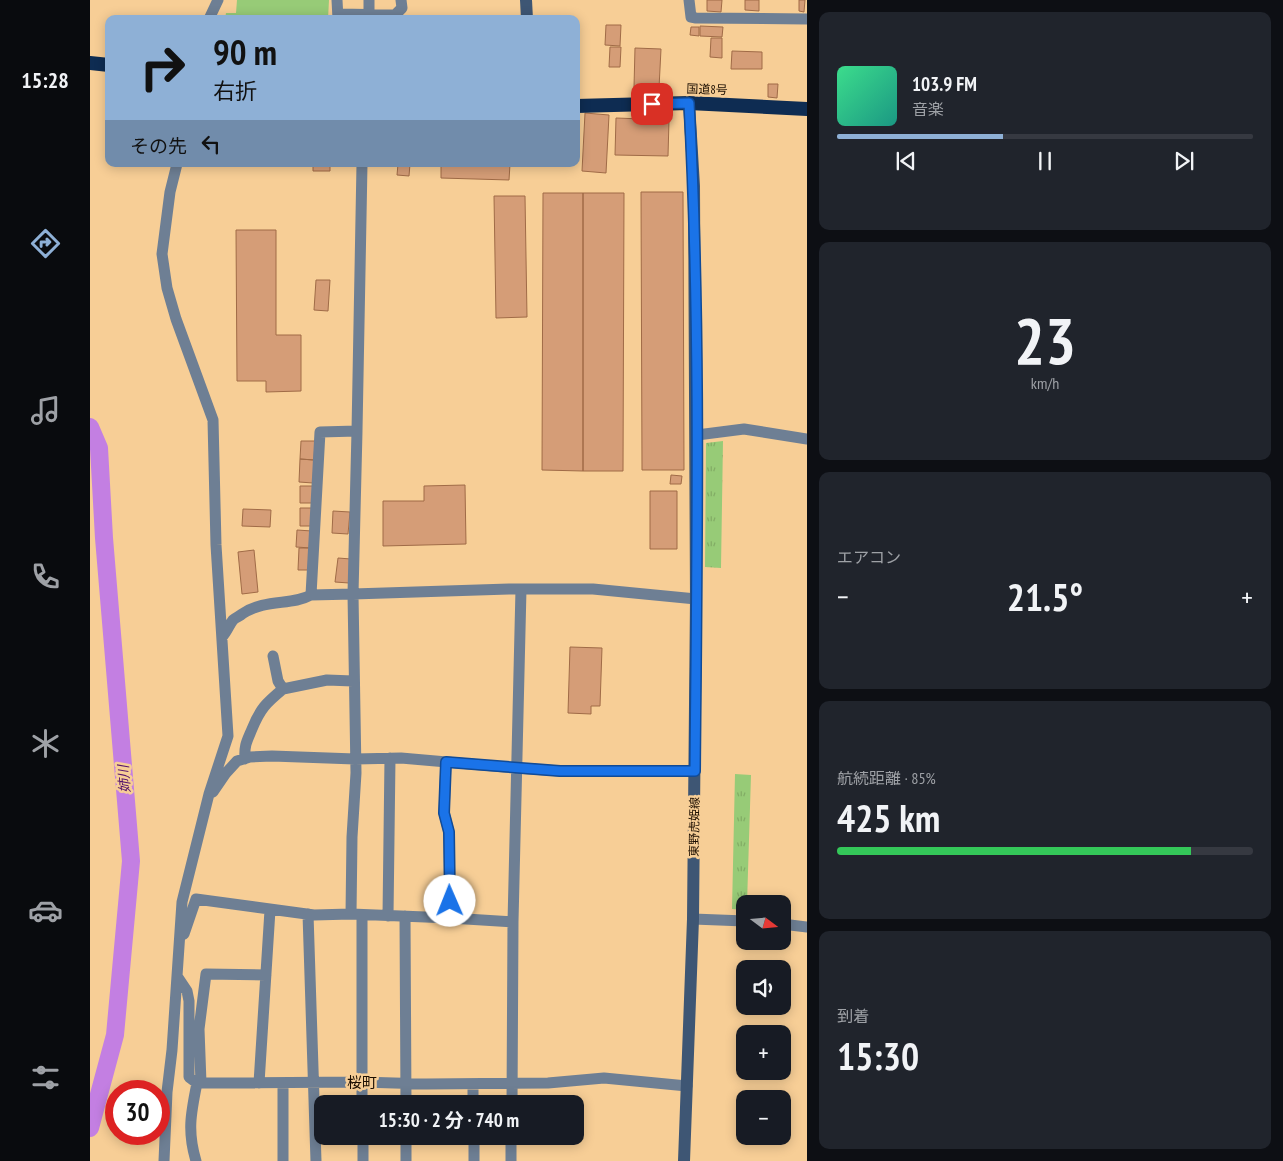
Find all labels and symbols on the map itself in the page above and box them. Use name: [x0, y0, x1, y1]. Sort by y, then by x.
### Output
street label: 国道8号: [686, 81, 728, 97]
pin: [631, 83, 673, 125]
water label: 姉川: [114, 762, 134, 794]
street label: 東野虎姫線: [686, 797, 702, 857]
position arrow: [423, 874, 475, 926]
north arrow: [736, 895, 791, 950]
district label: 桜町: [347, 1073, 377, 1092]
speed limit sign: 30: [105, 1080, 170, 1145]

